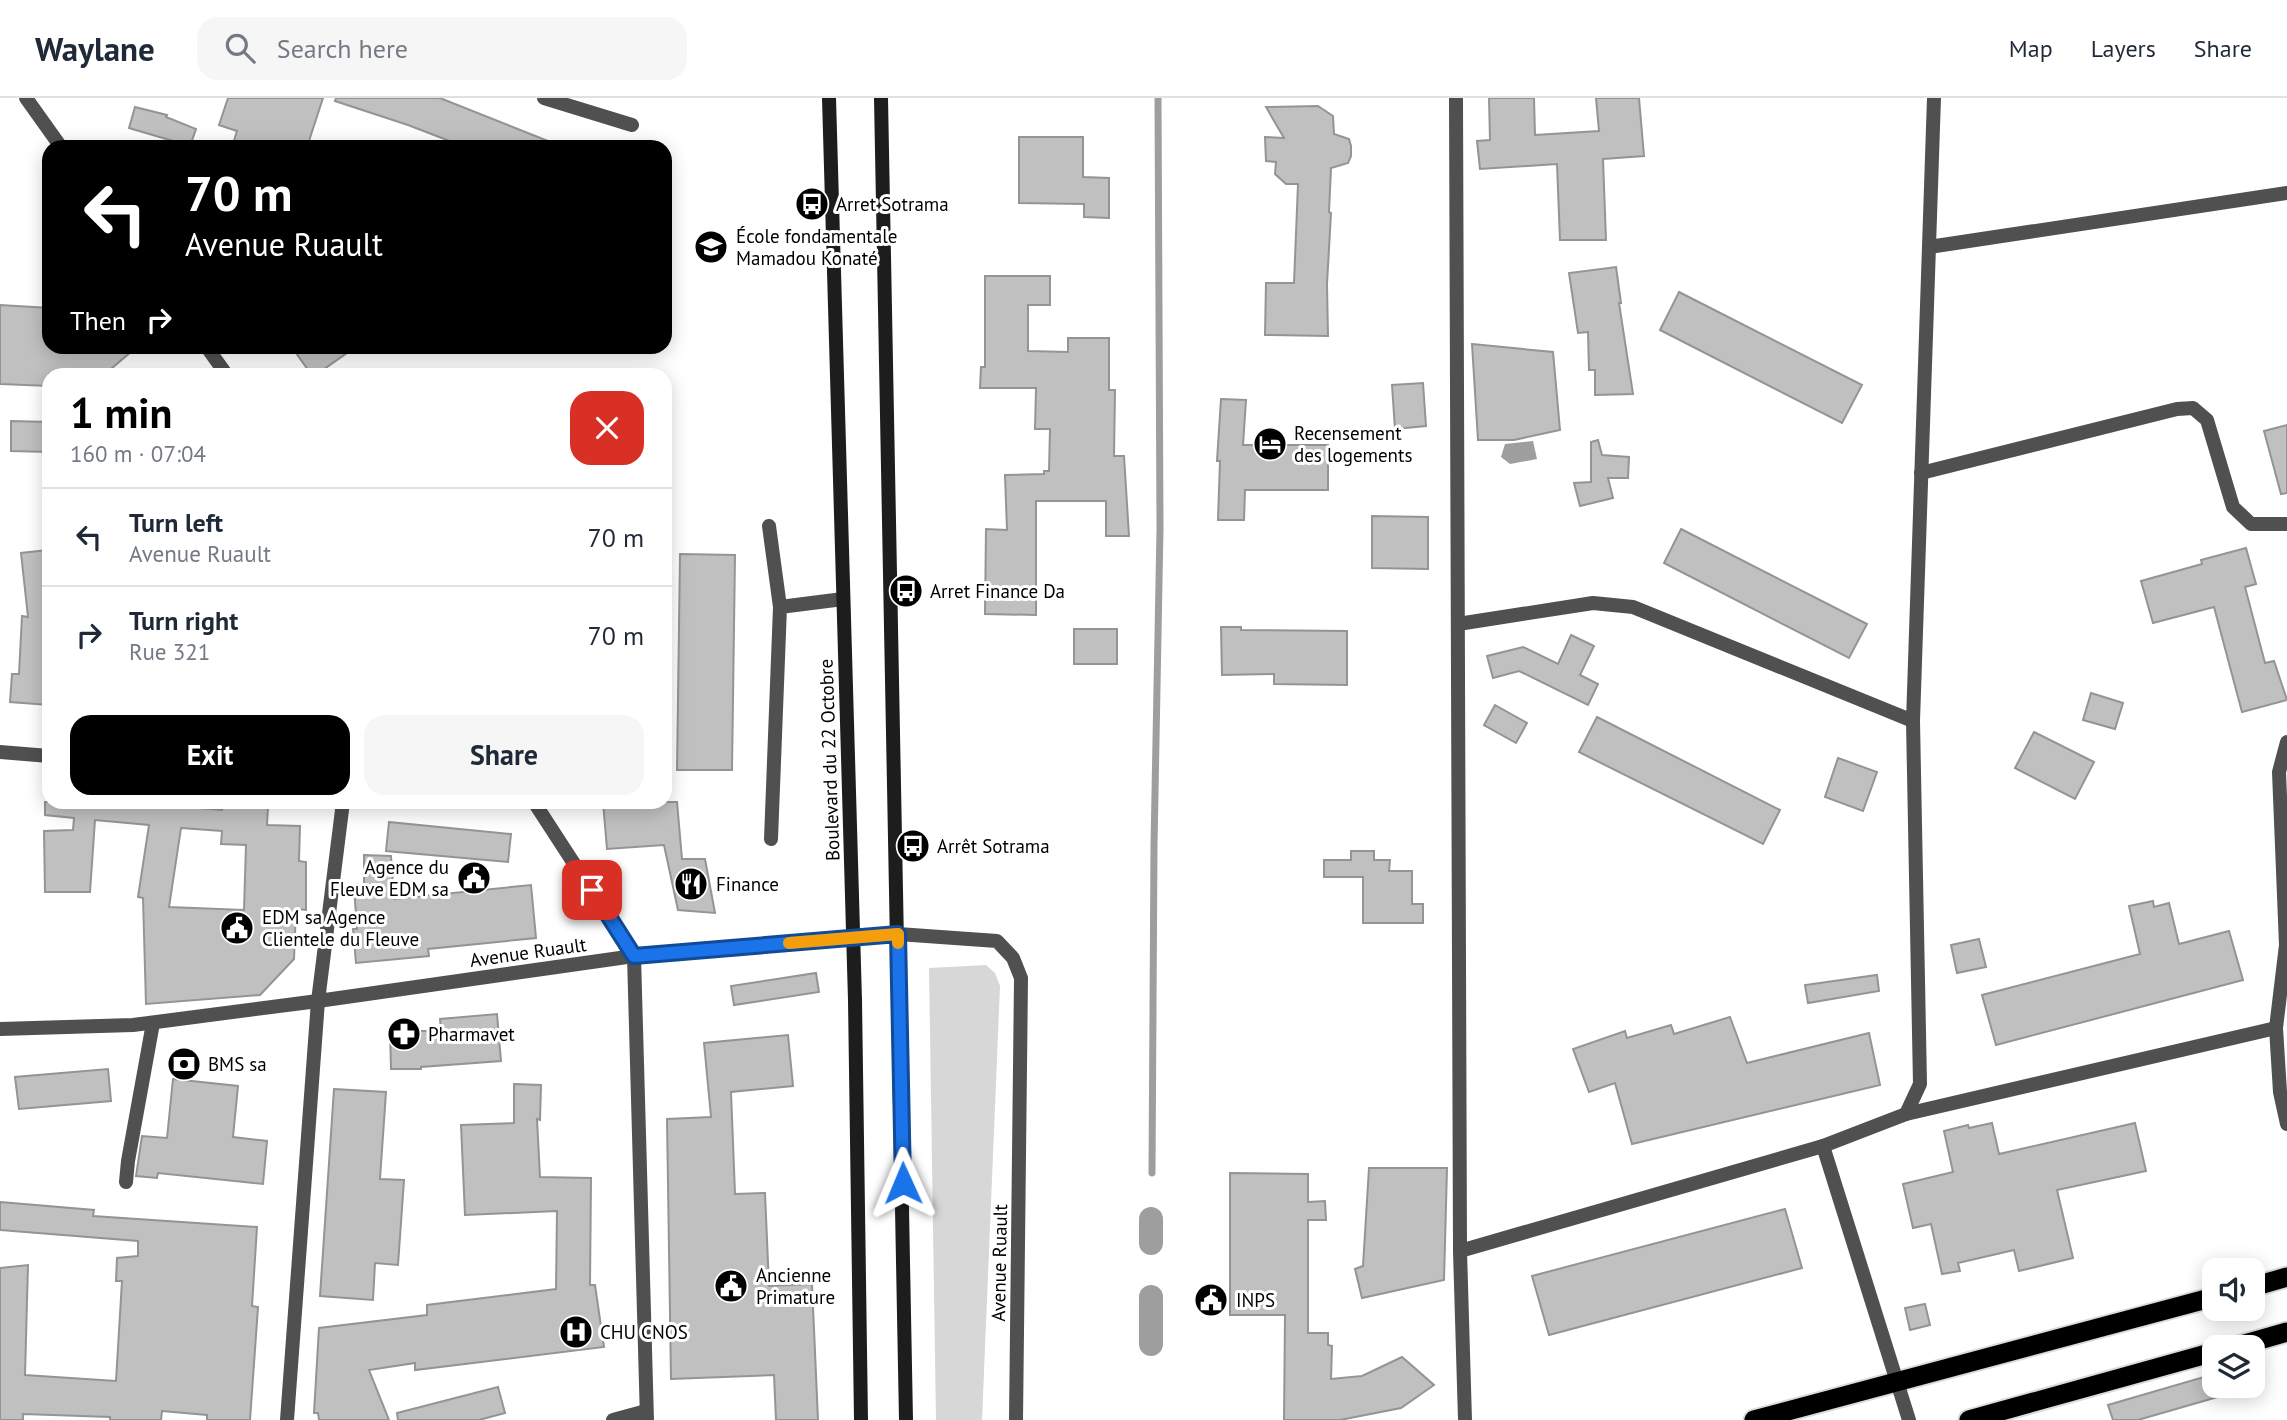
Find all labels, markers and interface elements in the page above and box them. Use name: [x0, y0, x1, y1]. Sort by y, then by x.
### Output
search box: [197, 17, 687, 80]
text: Waylane: [35, 27, 155, 70]
icon: search: [221, 29, 259, 67]
text: Search here: [277, 32, 408, 65]
text: Map: [2009, 33, 2053, 64]
text: Layers: [2091, 33, 2156, 64]
text: Share: [2194, 33, 2252, 64]
text: 70 m: [185, 161, 292, 225]
icon: left: [70, 168, 161, 259]
bus stop icon: Arret Sotrama: [793, 185, 831, 223]
place label: Arret Sotrama: [836, 192, 949, 216]
text: Avenue Ruault: [185, 223, 383, 265]
place label: École fondamentale Mamadou Konaté: [736, 224, 897, 270]
school or university icon: École fondamentale Mamadou Konaté: [692, 228, 730, 266]
icon: right: [140, 301, 178, 339]
text: Then: [70, 304, 126, 337]
text: 1 min: [70, 385, 172, 440]
button: close: [570, 391, 644, 465]
place label: Recensement des logements: [1294, 421, 1412, 467]
hotel icon: Recensement des logements: [1251, 425, 1289, 463]
text: 160 m · 07:04: [70, 439, 206, 468]
text: Turn left: [129, 506, 223, 539]
icon: left: [70, 518, 108, 556]
text: 70 m: [588, 521, 644, 554]
text: Avenue Ruault: [129, 539, 271, 568]
bus stop icon: Arret Finance Da: [887, 572, 925, 610]
place label: Arret Finance Da: [930, 579, 1065, 603]
text: Turn right: [129, 604, 238, 637]
icon: right: [70, 616, 108, 654]
text: 70 m: [588, 619, 644, 652]
text: Rue 321: [129, 637, 210, 666]
street label: Boulevard du 22 Octobre: [813, 658, 845, 862]
button: Exit: [70, 715, 350, 795]
button: Share: [364, 715, 644, 795]
bus stop icon: Arrêt Sotrama: [894, 827, 932, 865]
place label: Arrêt Sotrama: [937, 834, 1050, 858]
place label: Agence du Fleuve EDM sa: [330, 855, 449, 901]
public building icon: Agence du Fleuve EDM sa: [455, 859, 493, 897]
pin: [562, 860, 622, 920]
restaurant icon: Finance: [672, 865, 710, 903]
icon: arrive: [573, 871, 611, 909]
place label: Finance: [716, 872, 779, 896]
place label: EDM sa Agence Clientele du Fleuve: [262, 905, 419, 951]
public building icon: EDM sa Agence Clientele du Fleuve: [218, 909, 256, 947]
street label: Avenue Ruault: [468, 932, 588, 972]
pharmacy icon: Pharmavet: [385, 1015, 423, 1053]
place label: Pharmavet: [428, 1022, 515, 1046]
bank icon: BMS sa: [165, 1045, 203, 1083]
place label: BMS sa: [208, 1052, 267, 1076]
position arrow: [866, 1146, 940, 1220]
street label: Avenue Ruault: [986, 1204, 1012, 1322]
map controls: [2202, 1258, 2265, 1398]
button: sound: [2202, 1258, 2265, 1321]
place label: Ancienne Primature: [756, 1263, 835, 1309]
public building icon: Ancienne Primature: [712, 1267, 750, 1305]
public building icon: INPS: [1192, 1281, 1230, 1319]
place label: INPS: [1236, 1288, 1275, 1312]
hospital icon: CHU CNOS: [557, 1313, 595, 1351]
place label: CHU CNOS: [600, 1320, 688, 1344]
button: layers: [2202, 1335, 2265, 1398]

